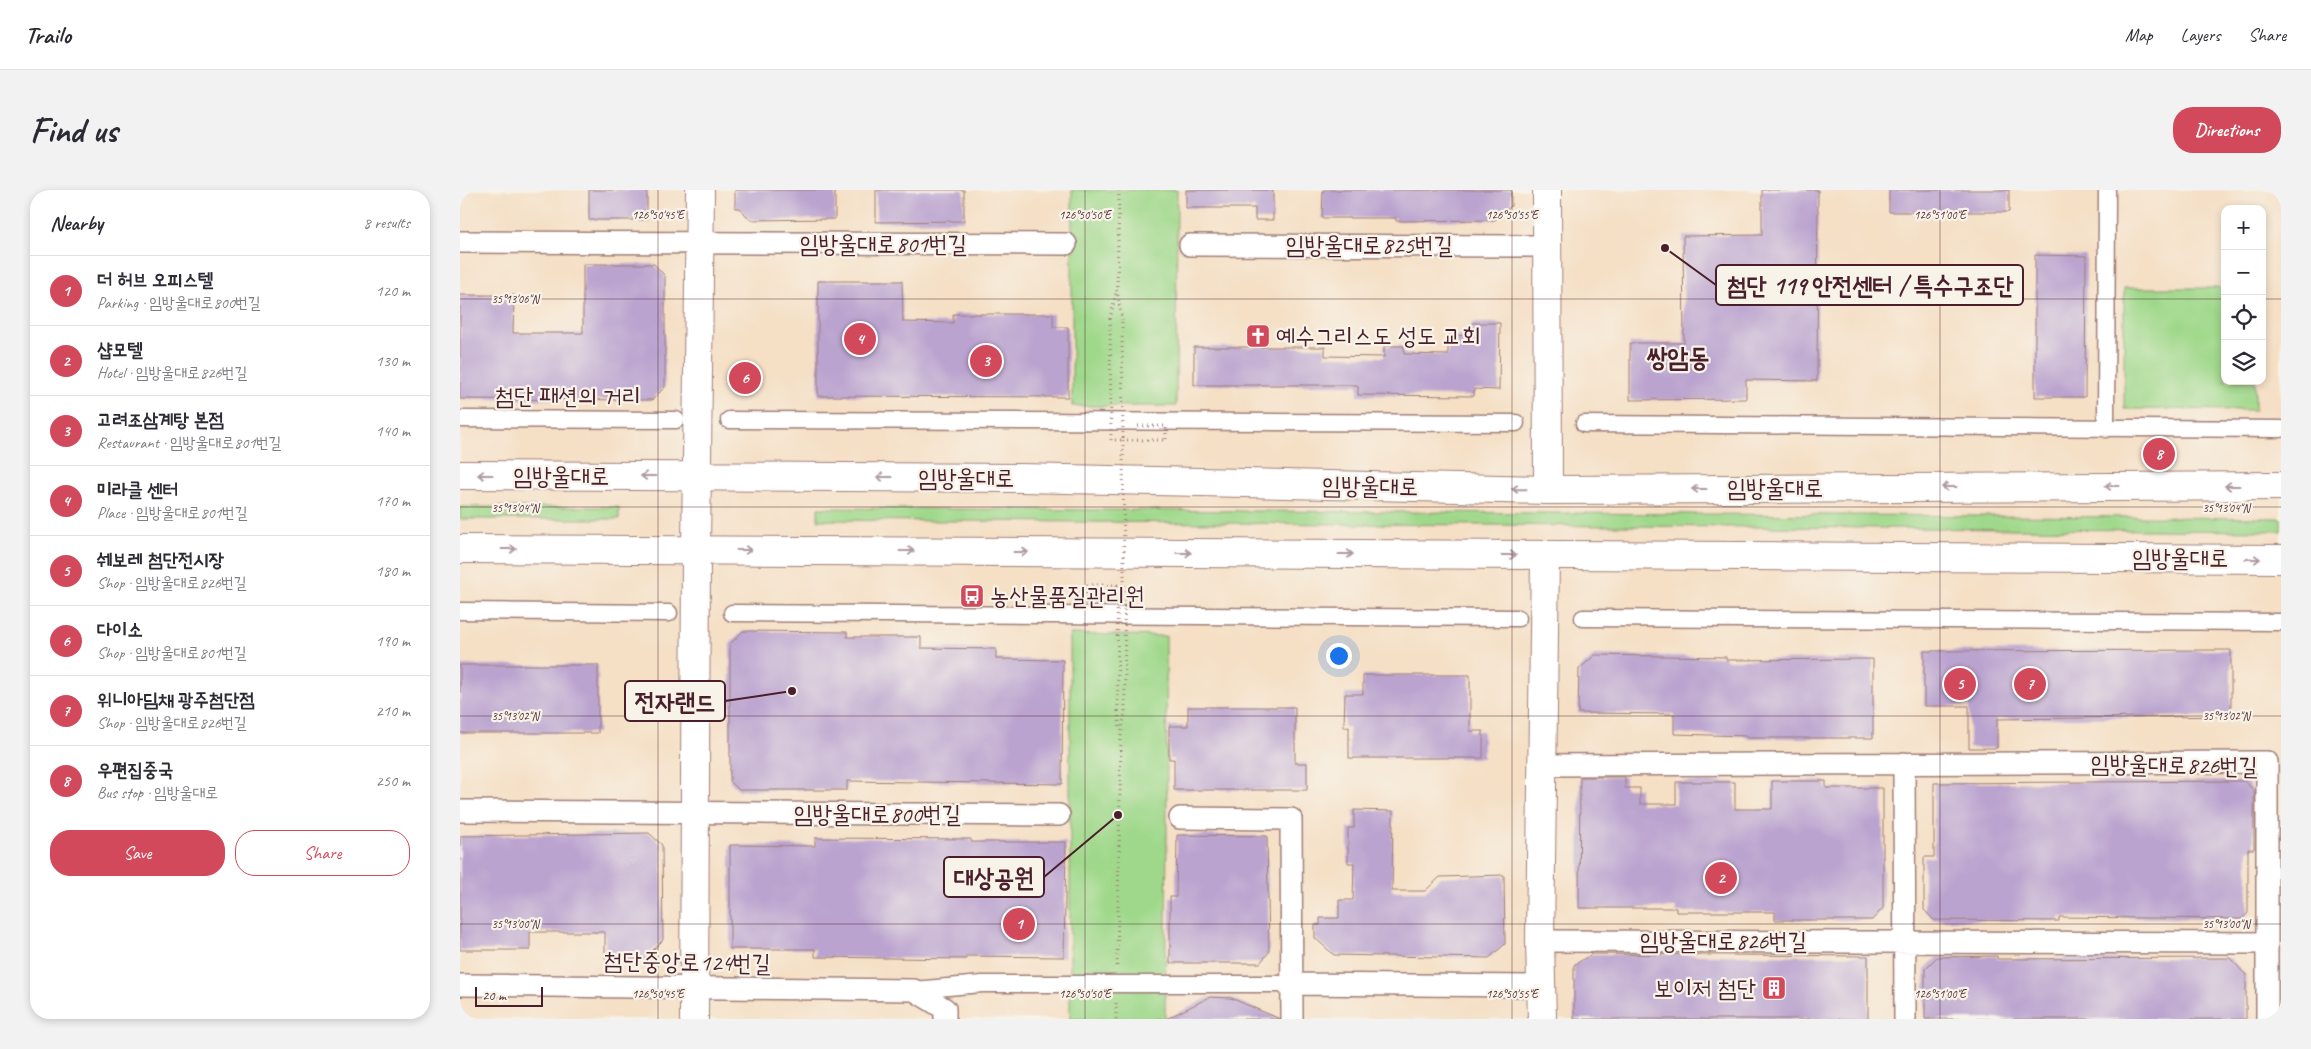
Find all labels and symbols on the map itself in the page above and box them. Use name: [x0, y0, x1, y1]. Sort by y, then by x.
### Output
text: 126°50'45"E: [632, 207, 686, 223]
text: 126°50'50"E: [1059, 207, 1113, 223]
text: 126°50'55"E: [1486, 207, 1540, 223]
text: 126°51'00"E: [1914, 207, 1968, 223]
street label: 임방울대로801번길: [799, 229, 967, 259]
street label: 임방울대로825번길: [1285, 230, 1453, 260]
callout: 첨단 119 안전센터 / 특수구조단: [1716, 265, 2023, 305]
text: 첨단 119 안전센터 / 특수구조단: [1726, 270, 2014, 302]
text: 35°13'06"N: [491, 291, 540, 307]
pin: 4: [844, 320, 876, 358]
place label: 예수그리스도 성도 교회: [1276, 321, 1481, 351]
church icon: 예수그리스도 성도 교회: [1245, 323, 1271, 349]
district label: 쌍암동: [1647, 341, 1709, 374]
pin: 3: [970, 342, 1002, 380]
pin: 6: [729, 359, 761, 397]
street label: 첨단 패션의 거리: [495, 381, 641, 411]
pin: 8: [2143, 435, 2175, 473]
street label: 임방울대로: [513, 461, 609, 491]
street label: 임방울대로: [918, 463, 1014, 493]
one-way arrow: [478, 470, 494, 480]
street label: 임방울대로: [1321, 470, 1419, 502]
one-way arrow: [640, 471, 656, 481]
one-way arrow: [877, 472, 893, 482]
street label: 임방울대로: [1727, 473, 1823, 503]
one-way arrow: [2104, 481, 2120, 490]
one-way arrow: [2225, 481, 2241, 491]
one-way arrow: [1941, 482, 1958, 492]
one-way arrow: [1511, 484, 1528, 494]
one-way arrow: [1691, 484, 1707, 493]
text: 35°13'04"N: [491, 500, 540, 516]
text: 35°13'04"N: [2202, 500, 2251, 516]
street label: 임방울대로: [2132, 543, 2228, 573]
one-way arrow: [500, 544, 516, 554]
one-way arrow: [736, 545, 752, 555]
one-way arrow: [898, 546, 915, 556]
one-way arrow: [1012, 547, 1029, 557]
one-way arrow: [1175, 548, 1191, 558]
one-way arrow: [1338, 549, 1354, 559]
one-way arrow: [1500, 550, 1516, 560]
one-way arrow: [2245, 554, 2261, 564]
place label: 농산물품질관리원: [990, 581, 1145, 611]
bus stop icon: 농산물품질관리원: [959, 583, 985, 609]
your location: [1326, 643, 1352, 669]
pin: 5: [1944, 665, 1976, 703]
pin: 7: [2014, 665, 2046, 703]
callout: 전자랜드: [625, 681, 725, 721]
text: 전자랜드: [635, 686, 715, 718]
text: 35°13'02"N: [491, 708, 540, 724]
text: 35°13'02"N: [2202, 708, 2251, 724]
street label: 임방울대로826번길: [2090, 749, 2258, 781]
street label: 임방울대로800번길: [793, 799, 961, 829]
callout: 대상공원: [944, 857, 1044, 897]
pin: 2: [1705, 859, 1737, 897]
text: 대상공원: [954, 862, 1034, 894]
pin: 1: [1003, 905, 1035, 943]
text: 35°13'00"N: [491, 916, 540, 932]
text: 35°13'00"N: [2202, 916, 2251, 932]
street label: 임방울대로826번길: [1639, 926, 1807, 956]
street label: 첨단중앙로124번길: [603, 946, 771, 978]
place label: 보이저 첨단: [1654, 973, 1756, 1003]
building icon: 보이저 첨단: [1761, 975, 1787, 1001]
scale bar: [475, 984, 542, 1007]
text: 126°50'45"E: [632, 986, 686, 1002]
text: 126°50'50"E: [1059, 986, 1113, 1002]
text: 126°50'55"E: [1486, 986, 1540, 1002]
text: 126°51'00"E: [1914, 986, 1968, 1002]

